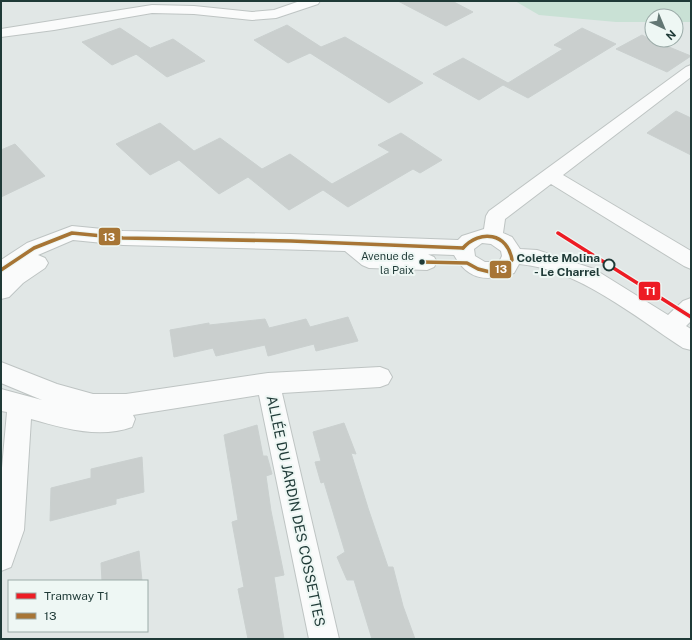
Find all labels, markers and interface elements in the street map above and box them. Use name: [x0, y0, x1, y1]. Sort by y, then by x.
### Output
north arrow: [644, 8, 684, 48]
text: N: [664, 28, 678, 42]
line badge: 13: [98, 227, 121, 246]
text: 13: [103, 231, 115, 243]
place label: Avenue de la Paix: [361, 250, 414, 276]
place label: Colette Molina - Le Charrel: [516, 251, 600, 279]
marker: Avenue de la Paix: [417, 257, 427, 267]
marker: Colette Molina - Le Charrel: [602, 258, 616, 272]
line badge: 13: [489, 260, 512, 279]
text: 13: [495, 263, 507, 275]
line badge: T1: [638, 281, 661, 301]
text: T1: [644, 285, 656, 297]
street label: ALLÉE DU JARDIN DES COSSETTES: [264, 394, 329, 628]
legend: [8, 580, 148, 632]
text: Tramway T1: [44, 589, 109, 603]
text: 13: [44, 609, 56, 623]

